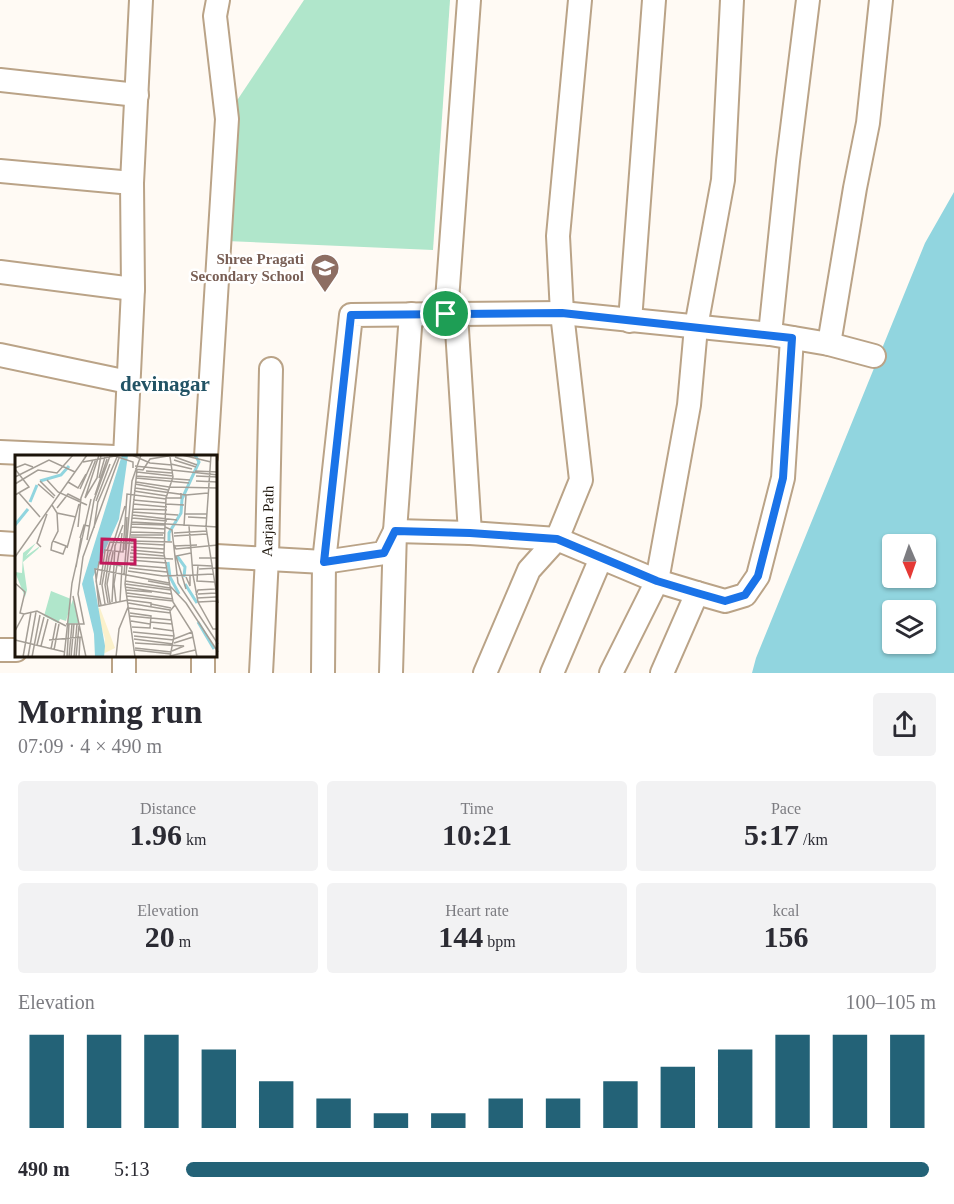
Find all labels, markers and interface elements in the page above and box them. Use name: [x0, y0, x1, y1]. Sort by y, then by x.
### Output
place label: Shree Pragati Secondary School: [190, 251, 304, 284]
school or university icon: Shree Pragati Secondary School: [309, 252, 341, 294]
pin: [420, 288, 471, 339]
icon: arrive: [429, 297, 462, 330]
district label: devinagar: [120, 372, 210, 396]
inset map: [15, 455, 218, 658]
street label: Aarjan Path: [259, 485, 277, 557]
north arrow: [882, 534, 936, 588]
map controls: [882, 534, 936, 654]
button: layers: [882, 600, 936, 654]
button: share: [873, 693, 936, 756]
text: Morning run: [18, 694, 202, 730]
text: 07:09 · 4 × 490 m: [18, 735, 162, 757]
text: Distance: [140, 800, 196, 817]
text: Time: [460, 800, 494, 817]
text: Pace: [771, 800, 801, 817]
text: 1.96: [130, 818, 182, 851]
text: 10:21: [442, 818, 512, 851]
text: 5:17: [744, 818, 799, 851]
text: km: [182, 831, 206, 848]
text: /km: [799, 831, 828, 848]
text: Elevation: [137, 902, 199, 919]
text: Heart rate: [445, 902, 509, 919]
text: kcal: [773, 902, 799, 919]
text: 20: [145, 920, 175, 953]
text: 144: [438, 920, 483, 953]
text: 156: [764, 920, 809, 953]
text: m: [175, 933, 191, 950]
text: bpm: [483, 933, 516, 950]
text: Elevation: [18, 991, 95, 1013]
text: 100–105 m: [845, 991, 936, 1013]
text: 490 m: [18, 1158, 70, 1180]
text: 5:13: [114, 1158, 150, 1180]

